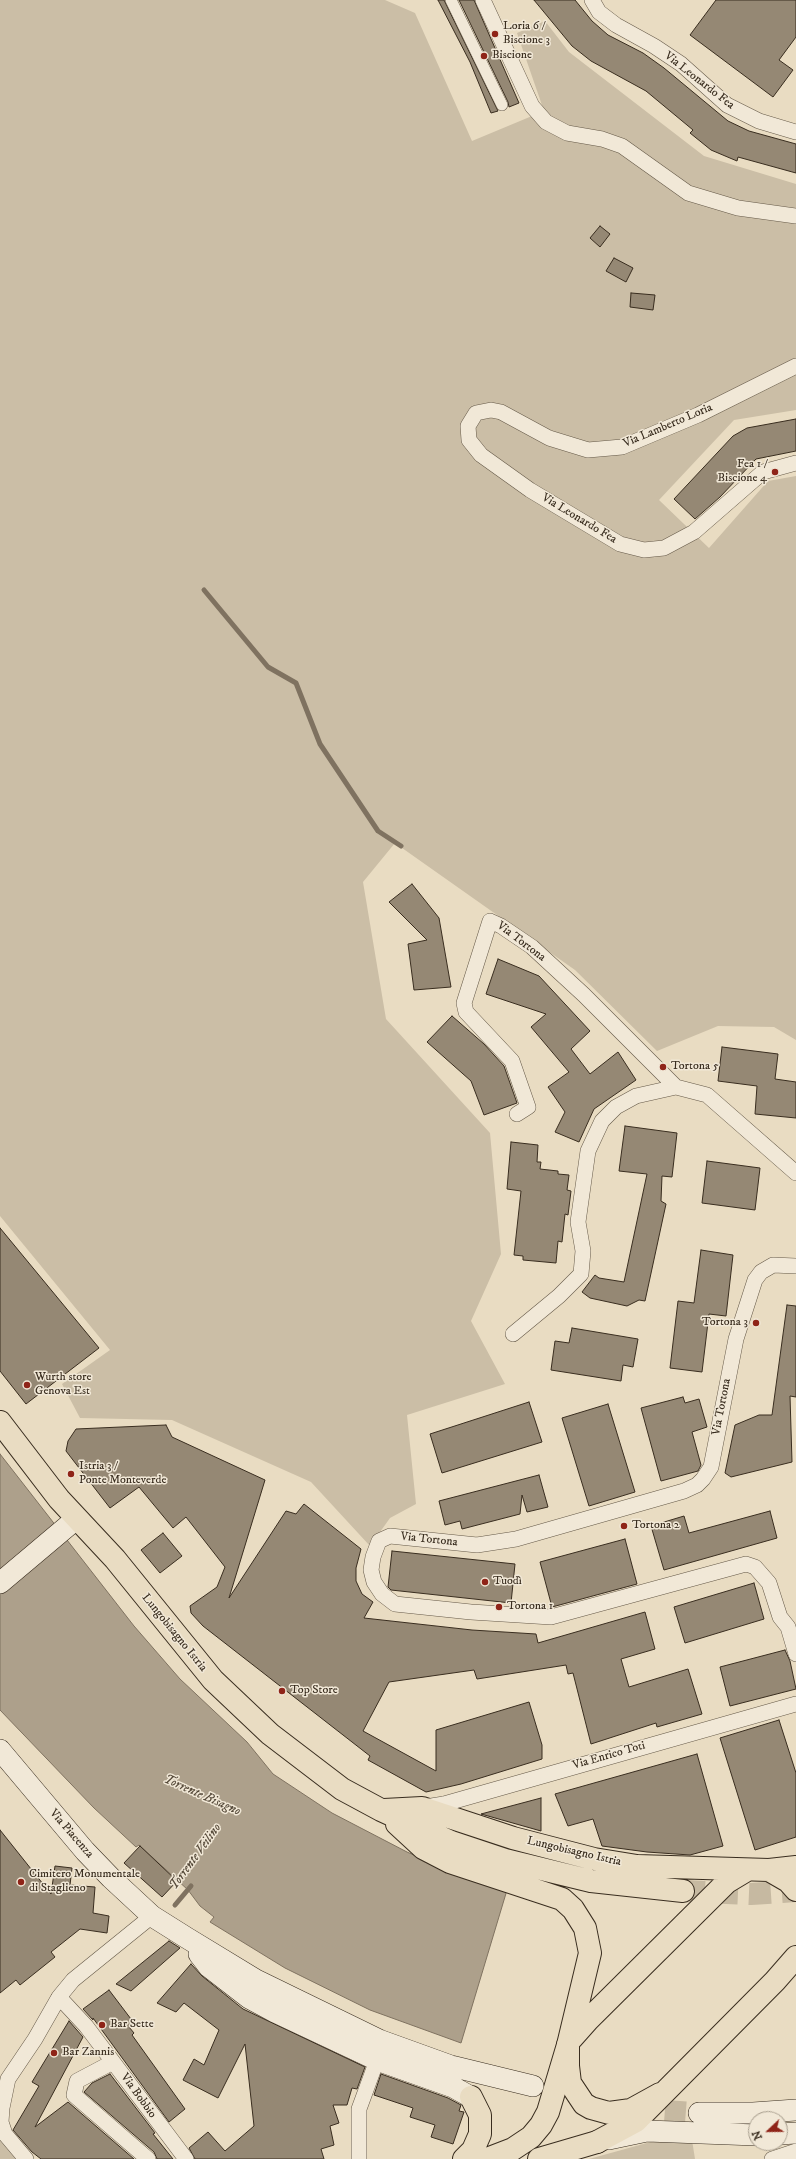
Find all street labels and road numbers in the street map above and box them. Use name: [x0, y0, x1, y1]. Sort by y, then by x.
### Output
street label: Via Leonardo Fea: [661, 49, 737, 113]
street label: Via Lamberto Loria: [621, 401, 715, 451]
street label: Via Leonardo Fea: [539, 491, 619, 547]
street label: Via Tortona: [494, 919, 548, 965]
street label: Via Tortona: [709, 1377, 735, 1437]
street label: Via Tortona: [400, 1530, 458, 1550]
street label: Lungobisagno Istria: [138, 1591, 210, 1675]
street label: Via Enrico Toti: [571, 1739, 647, 1773]
street label: Via Piacenza: [46, 1807, 96, 1861]
street label: Lungobisagno Istria: [526, 1834, 622, 1870]
street label: Via Bobbio: [117, 2071, 159, 2121]

